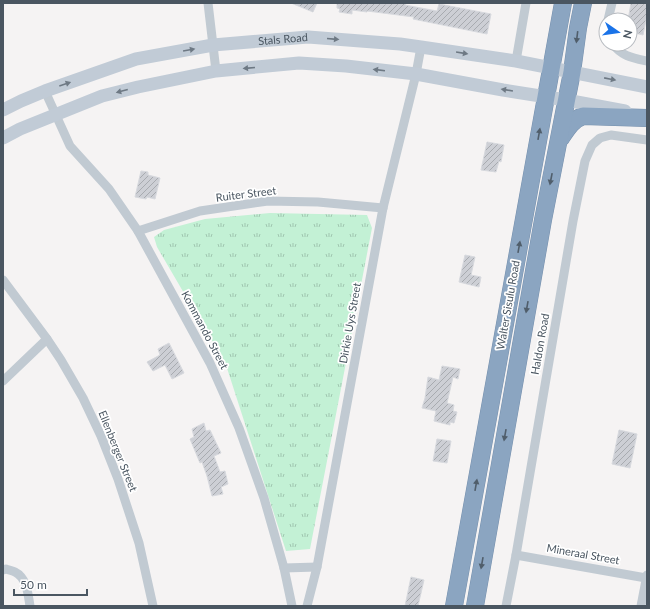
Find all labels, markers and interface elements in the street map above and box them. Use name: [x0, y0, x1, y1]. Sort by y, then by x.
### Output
north arrow: [598, 12, 638, 52]
text: N: [621, 29, 636, 40]
street label: Stals Road: [258, 30, 308, 47]
one-way arrow: [574, 31, 580, 43]
one-way arrow: [327, 35, 339, 42]
one-way arrow: [183, 46, 195, 52]
one-way arrow: [456, 50, 468, 56]
one-way arrow: [243, 64, 255, 71]
one-way arrow: [373, 66, 385, 73]
one-way arrow: [603, 77, 616, 83]
one-way arrow: [59, 81, 71, 87]
one-way arrow: [501, 87, 513, 93]
one-way arrow: [115, 88, 127, 94]
one-way arrow: [536, 128, 542, 140]
one-way arrow: [548, 173, 554, 185]
street label: Ruiter Street: [215, 183, 277, 204]
one-way arrow: [516, 241, 522, 253]
street label: Walter Sisulu Road: [493, 259, 522, 351]
street label: Dirkie Uys Street: [336, 281, 363, 364]
street label: Kommando Street: [179, 288, 232, 371]
one-way arrow: [524, 301, 530, 313]
street label: Haldon Road: [528, 312, 551, 376]
street label: Ellenberger Street: [96, 408, 141, 493]
one-way arrow: [502, 429, 508, 441]
one-way arrow: [473, 479, 479, 491]
street label: Mineraal Street: [546, 541, 621, 566]
one-way arrow: [479, 557, 485, 569]
scale bar: [14, 571, 87, 597]
text: 50 m: [20, 577, 47, 592]

